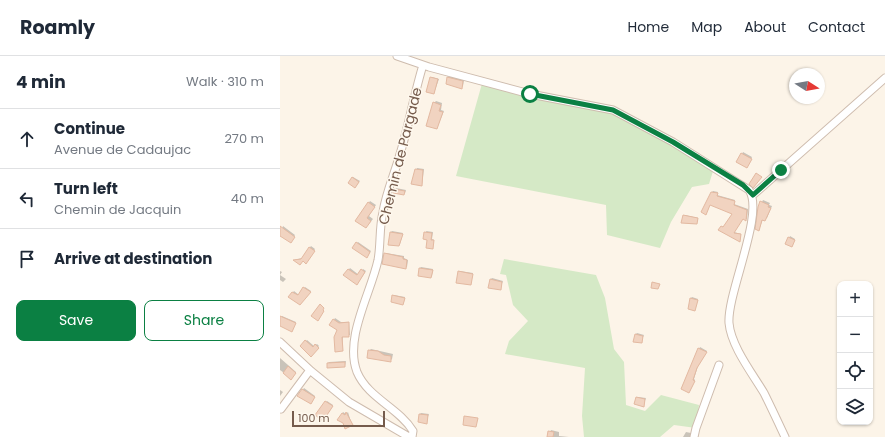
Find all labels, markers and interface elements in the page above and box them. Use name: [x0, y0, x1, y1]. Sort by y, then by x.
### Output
text: Roamly: [20, 14, 95, 41]
text: Home: [627, 17, 669, 37]
text: Map: [691, 17, 722, 37]
text: About: [744, 17, 786, 37]
text: Contact: [808, 17, 865, 37]
north arrow: [789, 68, 825, 104]
text: 4 min: [16, 70, 66, 94]
text: Walk · 310 m: [186, 72, 264, 91]
street label: Chemin de Pargade: [373, 85, 427, 227]
route start: [521, 85, 539, 103]
text: Continue: [54, 118, 125, 139]
icon: ahead: [16, 128, 38, 150]
text: 270 m: [224, 129, 264, 148]
text: Avenue de Cadaujac: [54, 140, 191, 159]
route end: [772, 161, 790, 179]
text: Turn left: [54, 178, 118, 199]
icon: left: [16, 188, 38, 210]
text: 40 m: [231, 189, 264, 208]
text: Chemin de Jacquin: [54, 200, 181, 219]
icon: arrive: [16, 248, 38, 270]
text: Arrive at destination: [54, 248, 212, 269]
map controls: [837, 281, 873, 425]
button: +: [837, 281, 873, 317]
button: Save: [16, 300, 136, 341]
button: Share: [144, 300, 264, 341]
button: −: [837, 317, 873, 353]
button: locate: [837, 353, 873, 389]
button: layers: [837, 389, 873, 425]
scale bar: [292, 409, 385, 428]
text: 100 m: [298, 410, 330, 426]

